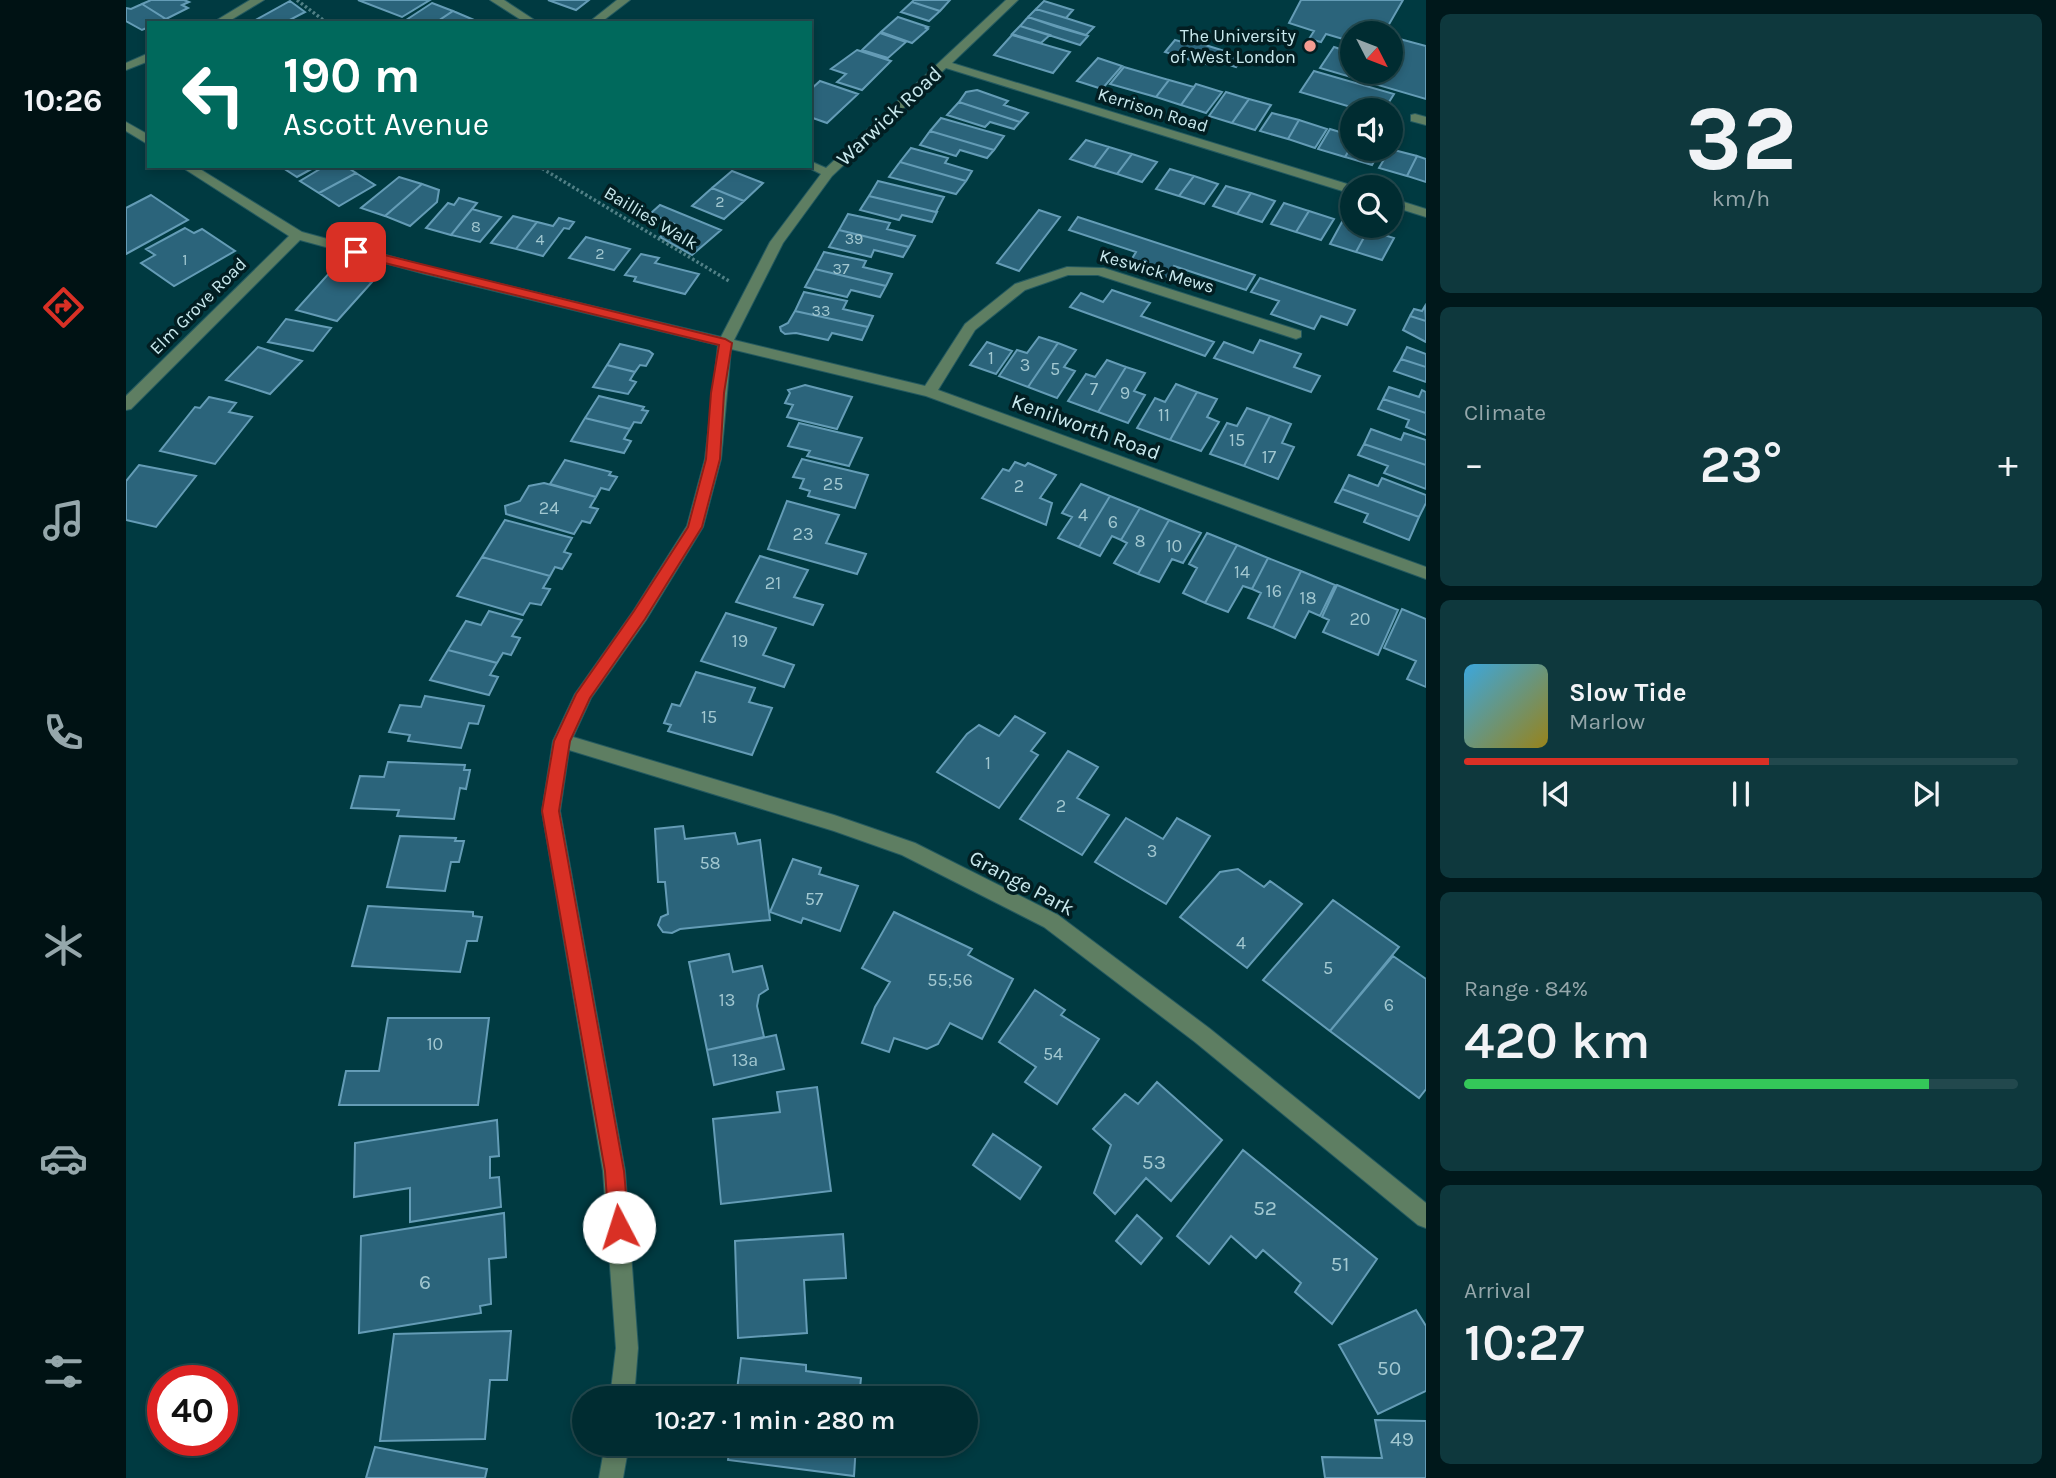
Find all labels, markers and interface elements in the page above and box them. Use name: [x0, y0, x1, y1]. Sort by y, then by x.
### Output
north arrow: [1340, 21, 1404, 84]
map controls: [1340, 21, 1403, 238]
place label: The University of West London: [1170, 25, 1297, 68]
marker: The University of West London: [1302, 38, 1318, 54]
text: 190 m: [283, 47, 420, 104]
icon: left: [168, 49, 259, 140]
street label: Warwick Road: [832, 61, 946, 171]
text: 10:26: [23, 82, 103, 119]
street label: Kerrison Road: [1095, 83, 1211, 137]
text: 32: [1685, 86, 1797, 192]
button: sound: [1340, 98, 1403, 161]
text: Ascott Avenue: [283, 106, 489, 143]
button: search: [1340, 175, 1403, 238]
street label: Baillies Walk: [600, 181, 702, 255]
text: km/h: [1712, 185, 1770, 212]
house number: 2: [715, 192, 725, 211]
house number: 8: [471, 217, 481, 236]
pin: [326, 222, 386, 282]
house number: 39: [845, 229, 863, 248]
house number: 4: [536, 230, 545, 249]
icon: arrive: [337, 233, 375, 271]
house number: 2: [595, 244, 605, 263]
street label: Keswick Mews: [1097, 244, 1217, 298]
house number: 1: [182, 250, 188, 269]
street label: Elm Grove Road: [145, 253, 251, 359]
house number: 37: [833, 259, 850, 278]
icon: directions: [39, 283, 88, 332]
house number: 33: [812, 301, 830, 320]
house number: 1: [988, 347, 994, 369]
house number: 3: [1020, 354, 1030, 376]
house number: 5: [1050, 358, 1060, 380]
house number: 7: [1090, 378, 1099, 400]
house number: 9: [1120, 382, 1130, 404]
street label: Kenilworth Road: [1008, 389, 1164, 465]
text: Climate: [1464, 399, 1546, 426]
house number: 11: [1158, 404, 1170, 426]
house number: 15: [1229, 429, 1245, 451]
text: 23°: [1700, 434, 1782, 495]
text: −: [1464, 442, 1484, 487]
text: +: [1998, 442, 2018, 487]
house number: 17: [1262, 446, 1277, 468]
house number: 25: [823, 473, 843, 495]
house number: 2: [1014, 475, 1024, 497]
icon: music: [39, 496, 88, 545]
house number: 24: [539, 497, 559, 519]
house number: 4: [1078, 504, 1088, 526]
house number: 6: [1108, 511, 1118, 533]
house number: 23: [792, 523, 814, 545]
house number: 8: [1134, 530, 1146, 552]
house number: 10: [1166, 535, 1182, 557]
house number: 14: [1234, 561, 1250, 583]
house number: 21: [765, 572, 781, 594]
house number: 16: [1266, 580, 1282, 602]
house number: 18: [1299, 587, 1317, 609]
house number: 20: [1349, 608, 1371, 630]
house number: 19: [732, 630, 748, 652]
text: Slow Tide: [1569, 677, 1687, 708]
house number: 15: [701, 706, 717, 728]
icon: phone: [39, 708, 88, 757]
text: Marlow: [1569, 708, 1645, 735]
house number: 1: [985, 752, 991, 774]
icon: previous: [1537, 775, 1575, 813]
icon: pause: [1722, 775, 1760, 813]
icon: next: [1907, 775, 1945, 813]
house number: 2: [1056, 795, 1066, 817]
house number: 3: [1147, 840, 1157, 862]
street label: Grange Park: [965, 845, 1079, 921]
house number: 58: [699, 852, 721, 874]
house number: 57: [805, 888, 824, 910]
icon: climate: [39, 921, 88, 970]
house number: 4: [1236, 932, 1246, 954]
house number: 5: [1323, 957, 1333, 979]
house number: 55;56: [927, 969, 973, 991]
text: Range · 84%: [1464, 975, 1588, 1002]
house number: 13: [719, 989, 735, 1011]
house number: 6: [1384, 994, 1394, 1016]
text: 420 km: [1464, 1010, 1650, 1071]
house number: 10: [427, 1033, 443, 1055]
house number: 54: [1043, 1043, 1063, 1065]
house number: 13a: [732, 1049, 758, 1071]
icon: car: [39, 1134, 88, 1183]
house number: 53: [1142, 1150, 1166, 1174]
position arrow: [582, 1190, 656, 1264]
house number: 52: [1253, 1196, 1277, 1220]
house number: 51: [1331, 1252, 1349, 1276]
house number: 6: [419, 1270, 431, 1294]
text: Arrival: [1464, 1277, 1531, 1304]
text: 10:27: [1464, 1312, 1585, 1373]
icon: filters: [39, 1347, 88, 1396]
house number: 50: [1377, 1356, 1401, 1380]
speed limit sign: 40: [147, 1365, 238, 1456]
text: 10:27 · 1 min · 280 m: [655, 1405, 895, 1436]
house number: 49: [1390, 1427, 1414, 1451]

